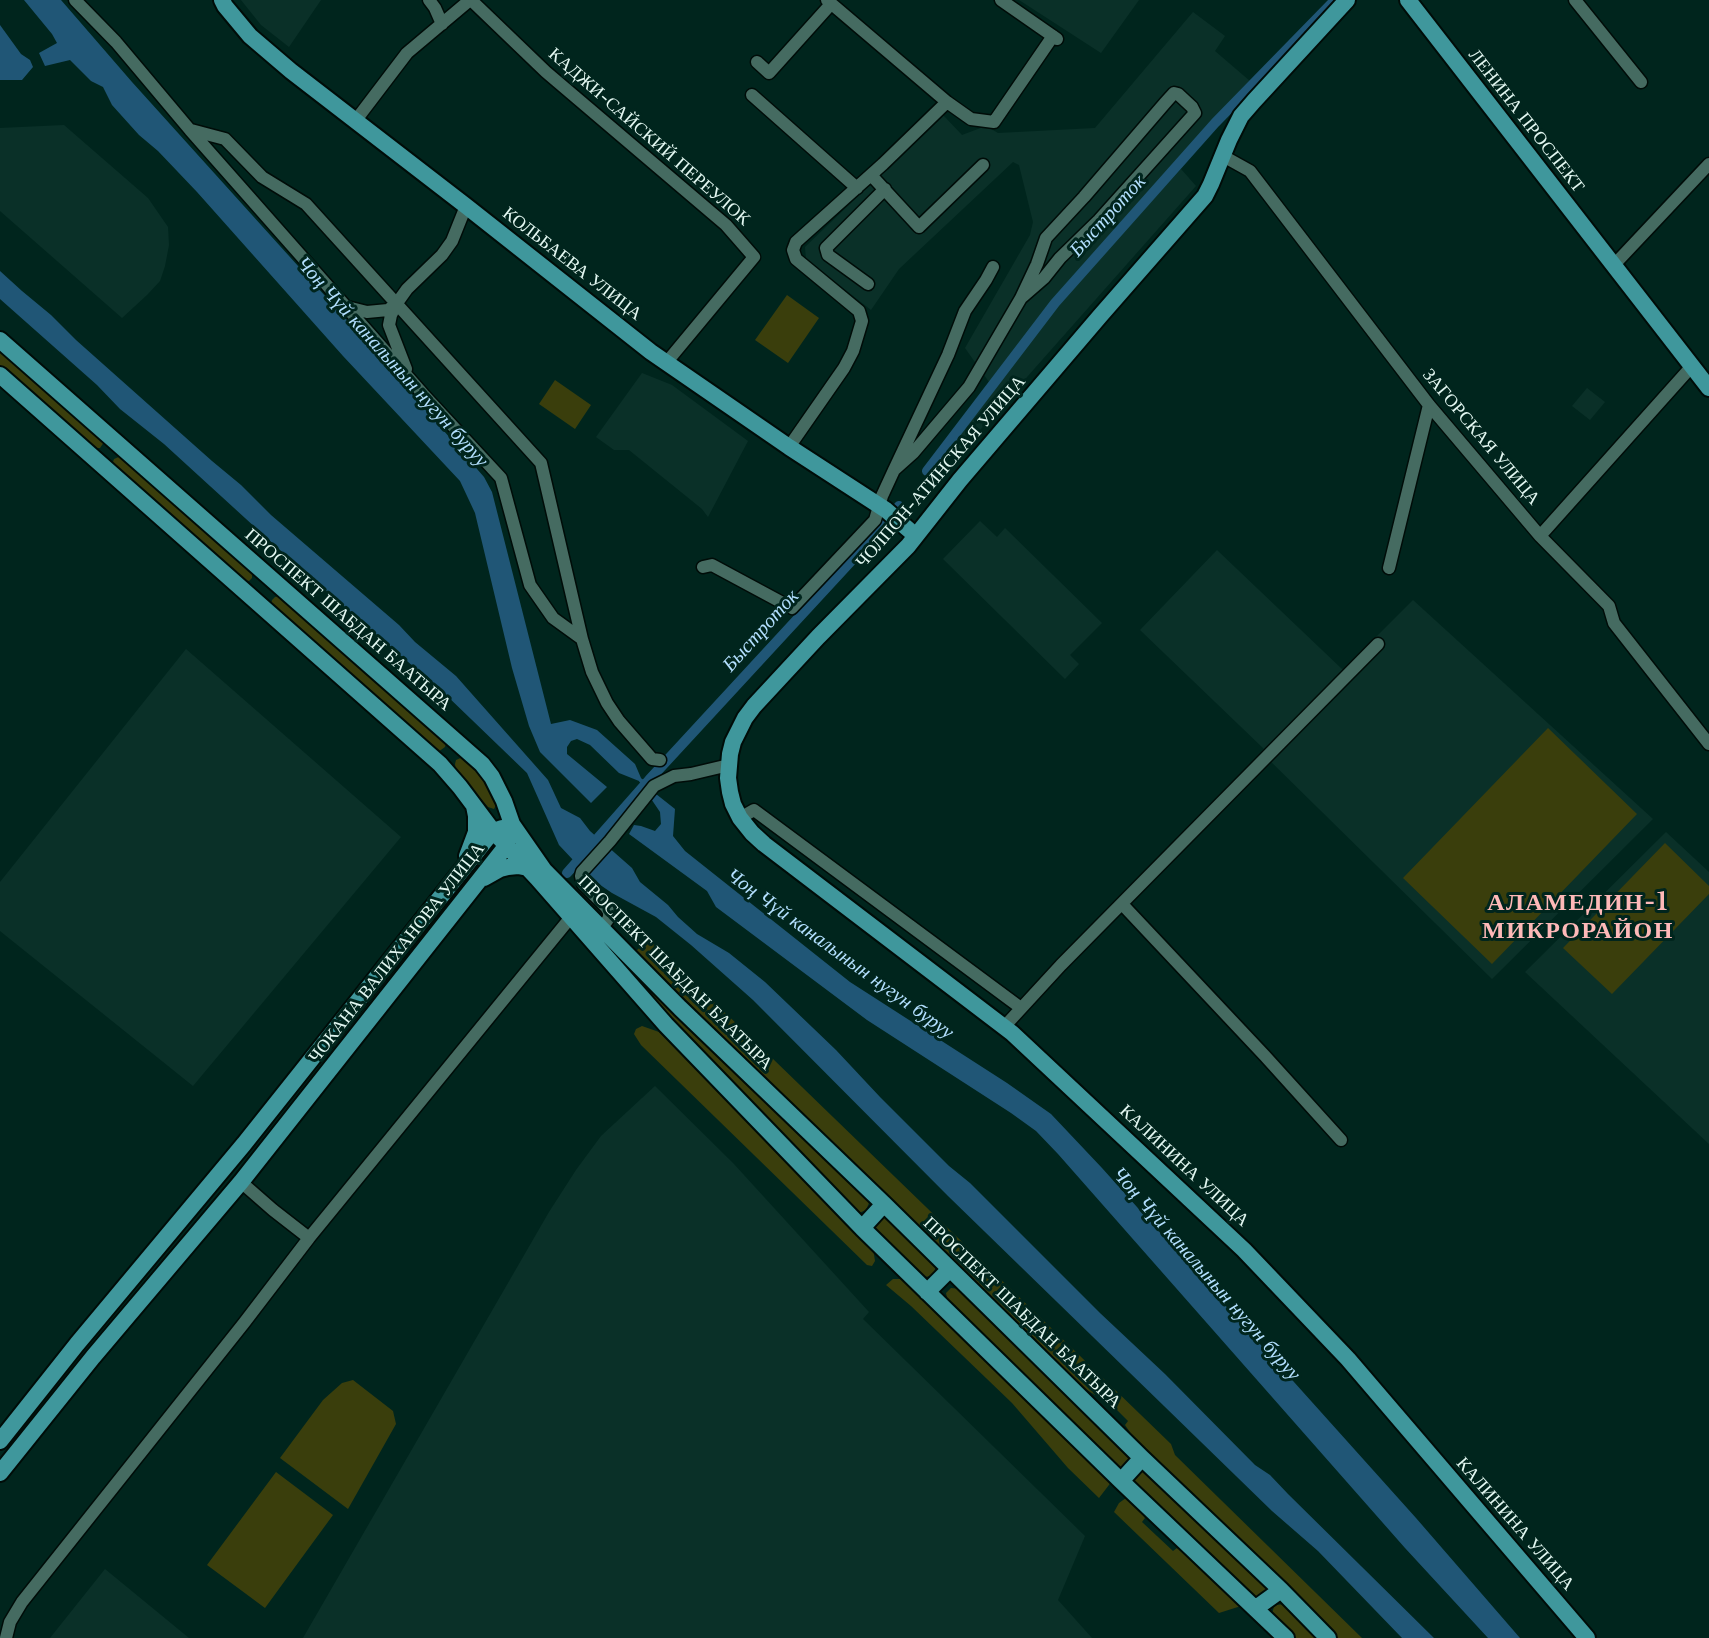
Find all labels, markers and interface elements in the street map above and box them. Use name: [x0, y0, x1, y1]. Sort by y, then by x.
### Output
street label: КАДЖИ-САЙСКИЙ ПЕРЕУЛОК: [544, 44, 754, 230]
street label: ЛЕНИНА ПРОСПЕКТ: [1463, 45, 1589, 197]
water label: Быстроток: [1065, 170, 1151, 262]
street label: КОЛЬБАЕВА УЛИЦА: [498, 203, 646, 325]
water label: Чоң Чүй каналынын нугун буруу: [291, 252, 493, 472]
street label: ЗАГОРСКАЯ УЛИЦА: [1418, 364, 1544, 510]
street label: ЧОЛПОН-АТИНСКАЯ УЛИЦА: [852, 371, 1030, 573]
street label: ПРОСПЕКТ ШАБДАН БААТЫРА: [240, 524, 456, 716]
water label: Быстроток: [718, 585, 804, 677]
street label: ЧОКАНА ВАЛИХАНОВА УЛИЦА: [304, 839, 490, 1067]
water label: Чоң Чүй каналынын нугун буруу: [722, 863, 958, 1045]
street label: ПРОСПЕКТ ШАБДАН БААТЫРА: [573, 871, 777, 1075]
district label: АЛАМЕДИН-1 МИКРОРАЙОН: [1482, 889, 1674, 945]
street label: КАЛИНИНА УЛИЦА: [1115, 1100, 1253, 1232]
water label: Чоң Чүй каналынын нугун буруу: [1107, 1162, 1305, 1386]
street label: ПРОСПЕКТ ШАБДАН БААТЫРА: [919, 1213, 1125, 1413]
street label: КАЛИНИНА УЛИЦА: [1451, 1453, 1579, 1595]

